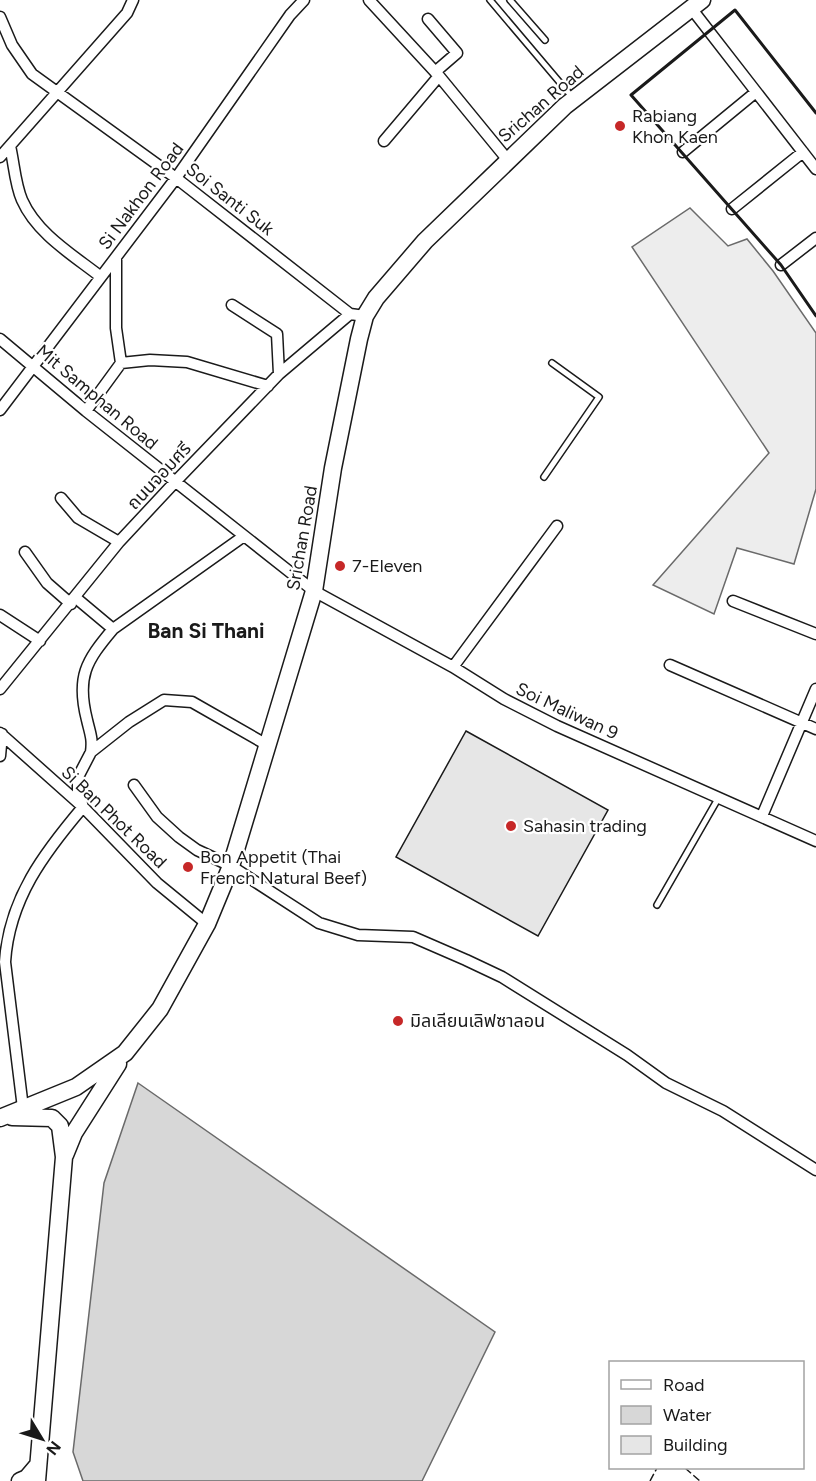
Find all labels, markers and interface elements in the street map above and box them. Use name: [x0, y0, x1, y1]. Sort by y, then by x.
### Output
street label: Srichan Road: [494, 61, 588, 147]
place label: Rabiang Khon Kaen: [632, 105, 718, 148]
marker: Rabiang Khon Kaen: [613, 119, 627, 133]
street label: Si Nakhon Road: [94, 138, 188, 254]
street label: Soi Santi Suk: [182, 158, 279, 240]
street label: Mit Samphan Road: [32, 340, 162, 454]
street label: ถนนจอมศรี: [122, 438, 196, 514]
street label: Srichan Road: [282, 484, 322, 592]
place label: 7-Eleven: [352, 555, 422, 577]
marker: 7-Eleven: [333, 559, 347, 573]
district label: Ban Si Thani: [147, 618, 265, 643]
street label: Soi Maliwan 9: [512, 678, 622, 744]
street label: Si Ban Phot Road: [57, 761, 171, 873]
place label: Sahasin trading: [523, 815, 647, 837]
marker: Sahasin trading: [504, 819, 518, 833]
place label: Bon Appetit (Thai French Natural Beef): [200, 846, 367, 889]
marker: Bon Appetit (Thai French Natural Beef): [181, 860, 195, 874]
place label: มิลเลียนเลิฟซาลอน: [410, 1010, 545, 1032]
marker: มิลเลียนเลิฟซาลอน: [391, 1014, 405, 1028]
legend: [609, 1361, 804, 1469]
text: Road: [663, 1374, 704, 1396]
text: Water: [663, 1404, 711, 1426]
north arrow: [12, 1409, 72, 1469]
text: Building: [663, 1434, 728, 1456]
text: N: [42, 1437, 65, 1459]

